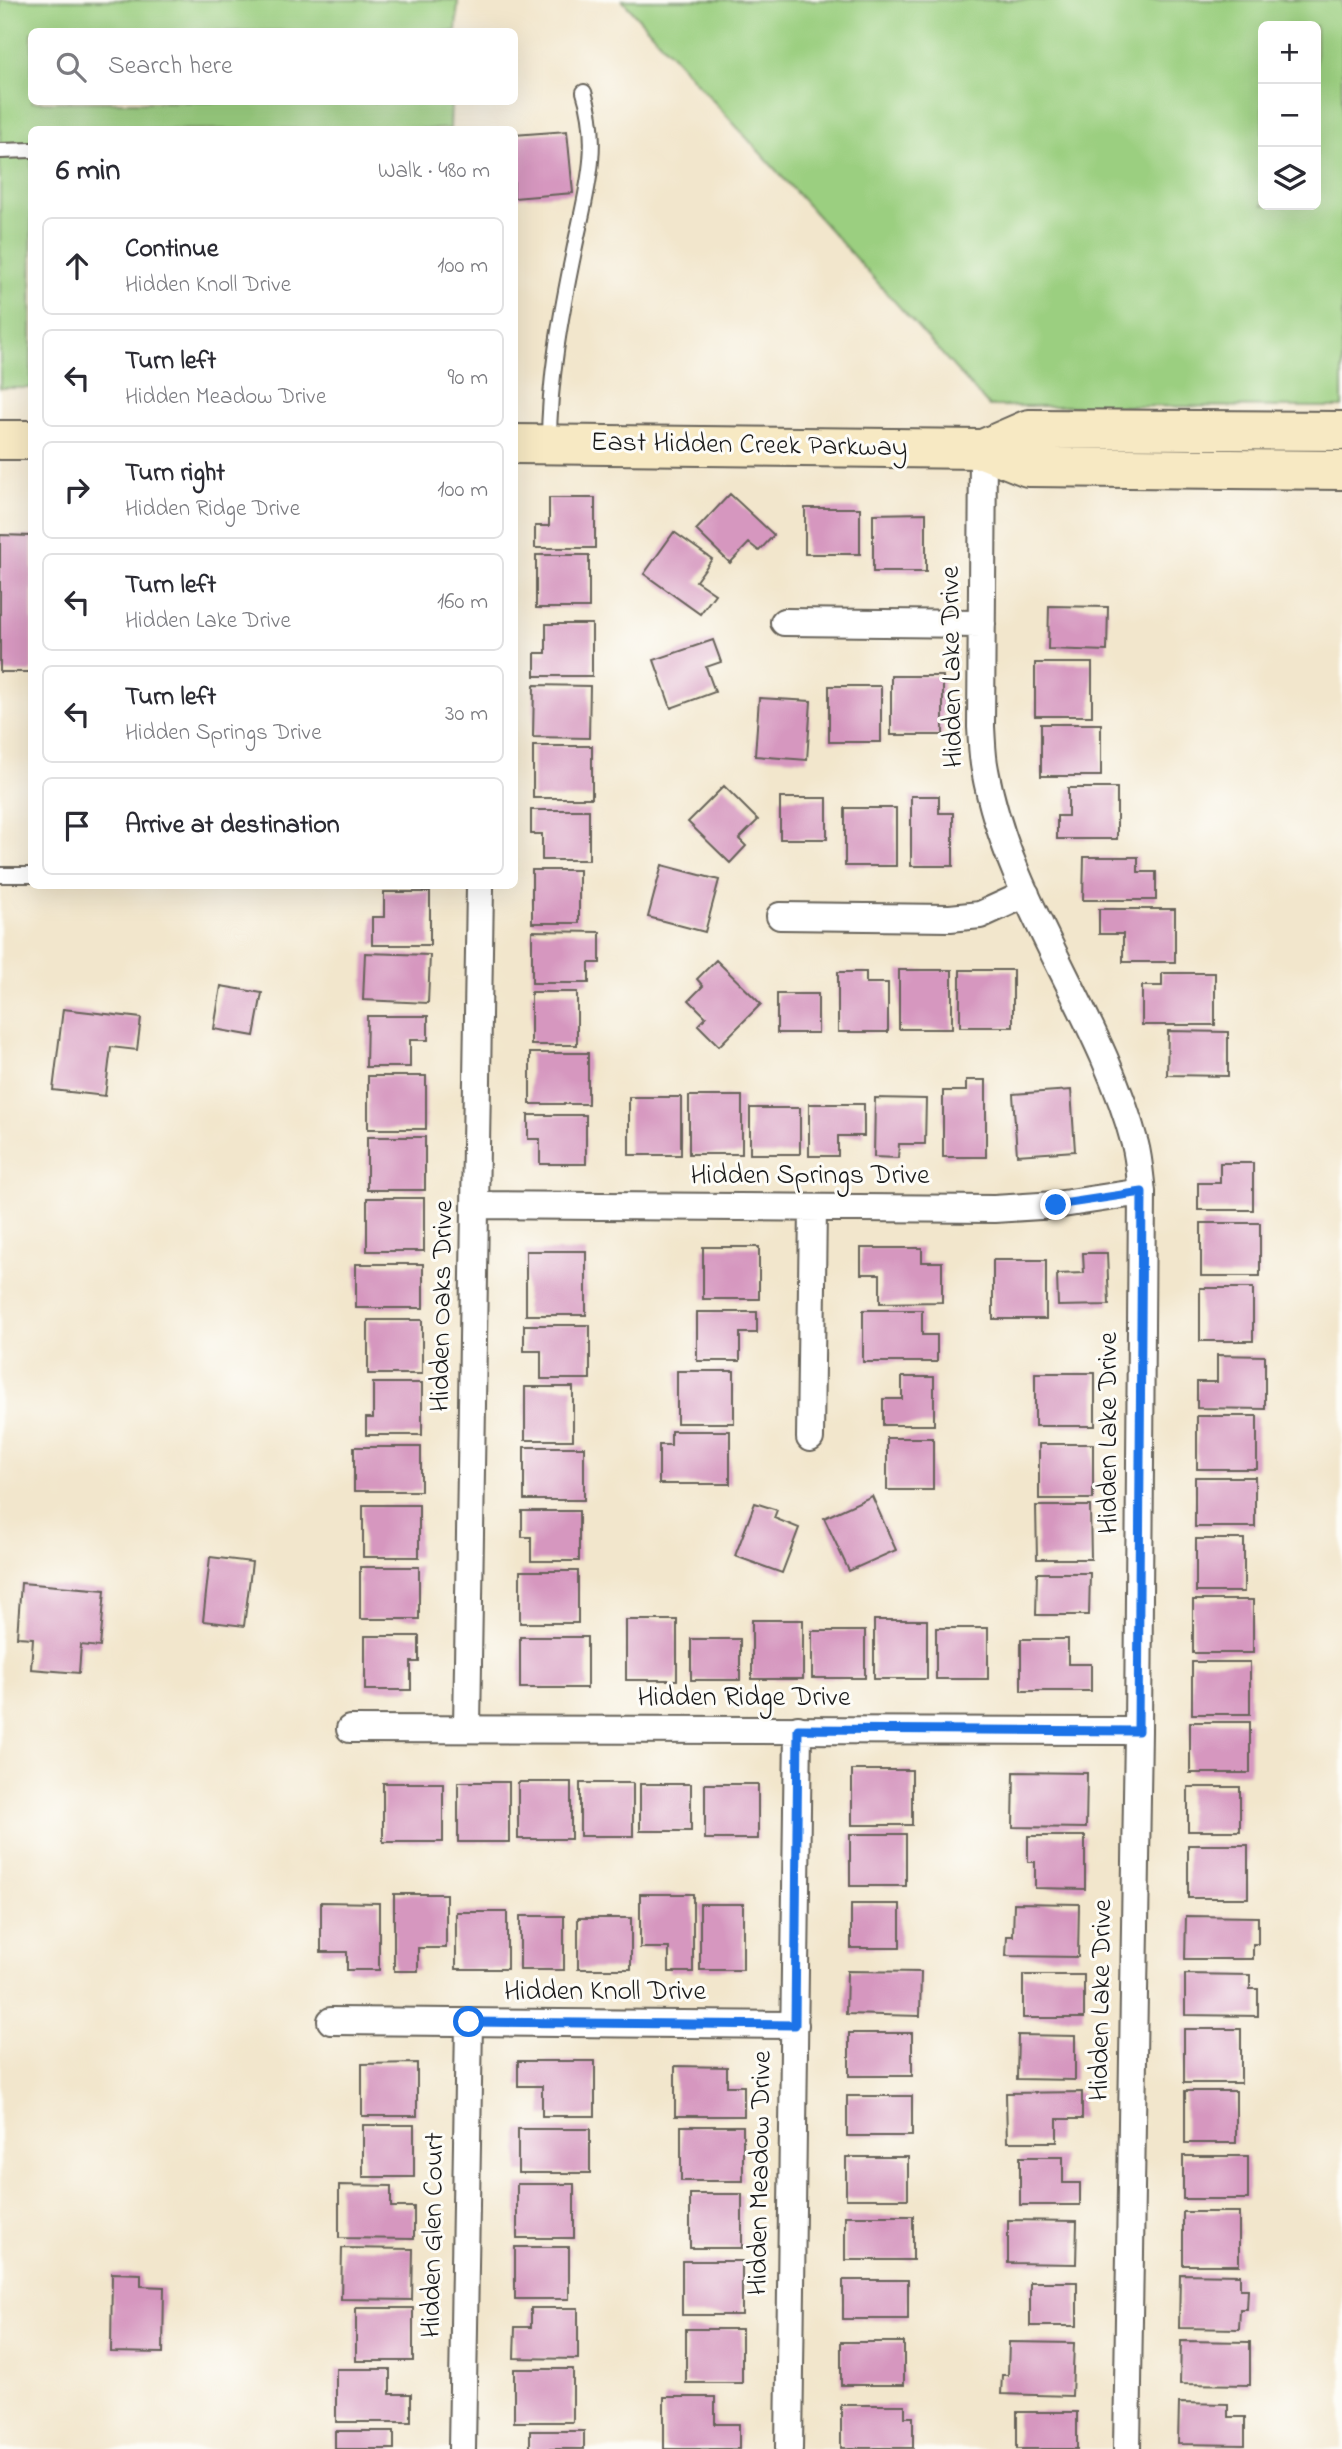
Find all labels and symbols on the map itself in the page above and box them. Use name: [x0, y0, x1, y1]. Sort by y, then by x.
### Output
street label: East Hidden Creek Parkway: [590, 423, 908, 469]
street label: Hidden Lake Drive: [931, 565, 975, 768]
street label: Hidden Springs Drive: [690, 1156, 930, 1197]
route end: [1040, 1189, 1071, 1220]
street label: Hidden Oaks Drive: [421, 1199, 465, 1412]
street label: Hidden Lake Drive: [1089, 1332, 1130, 1534]
street label: Hidden Ridge Drive: [638, 1678, 851, 1719]
street label: Hidden Lake Drive: [1080, 1898, 1124, 2101]
street label: Hidden Knoll Drive: [504, 1972, 707, 2013]
route start: [453, 2006, 484, 2037]
street label: Hidden Meadow Drive: [738, 2050, 784, 2296]
street label: Hidden Glen Court: [412, 2132, 456, 2338]

